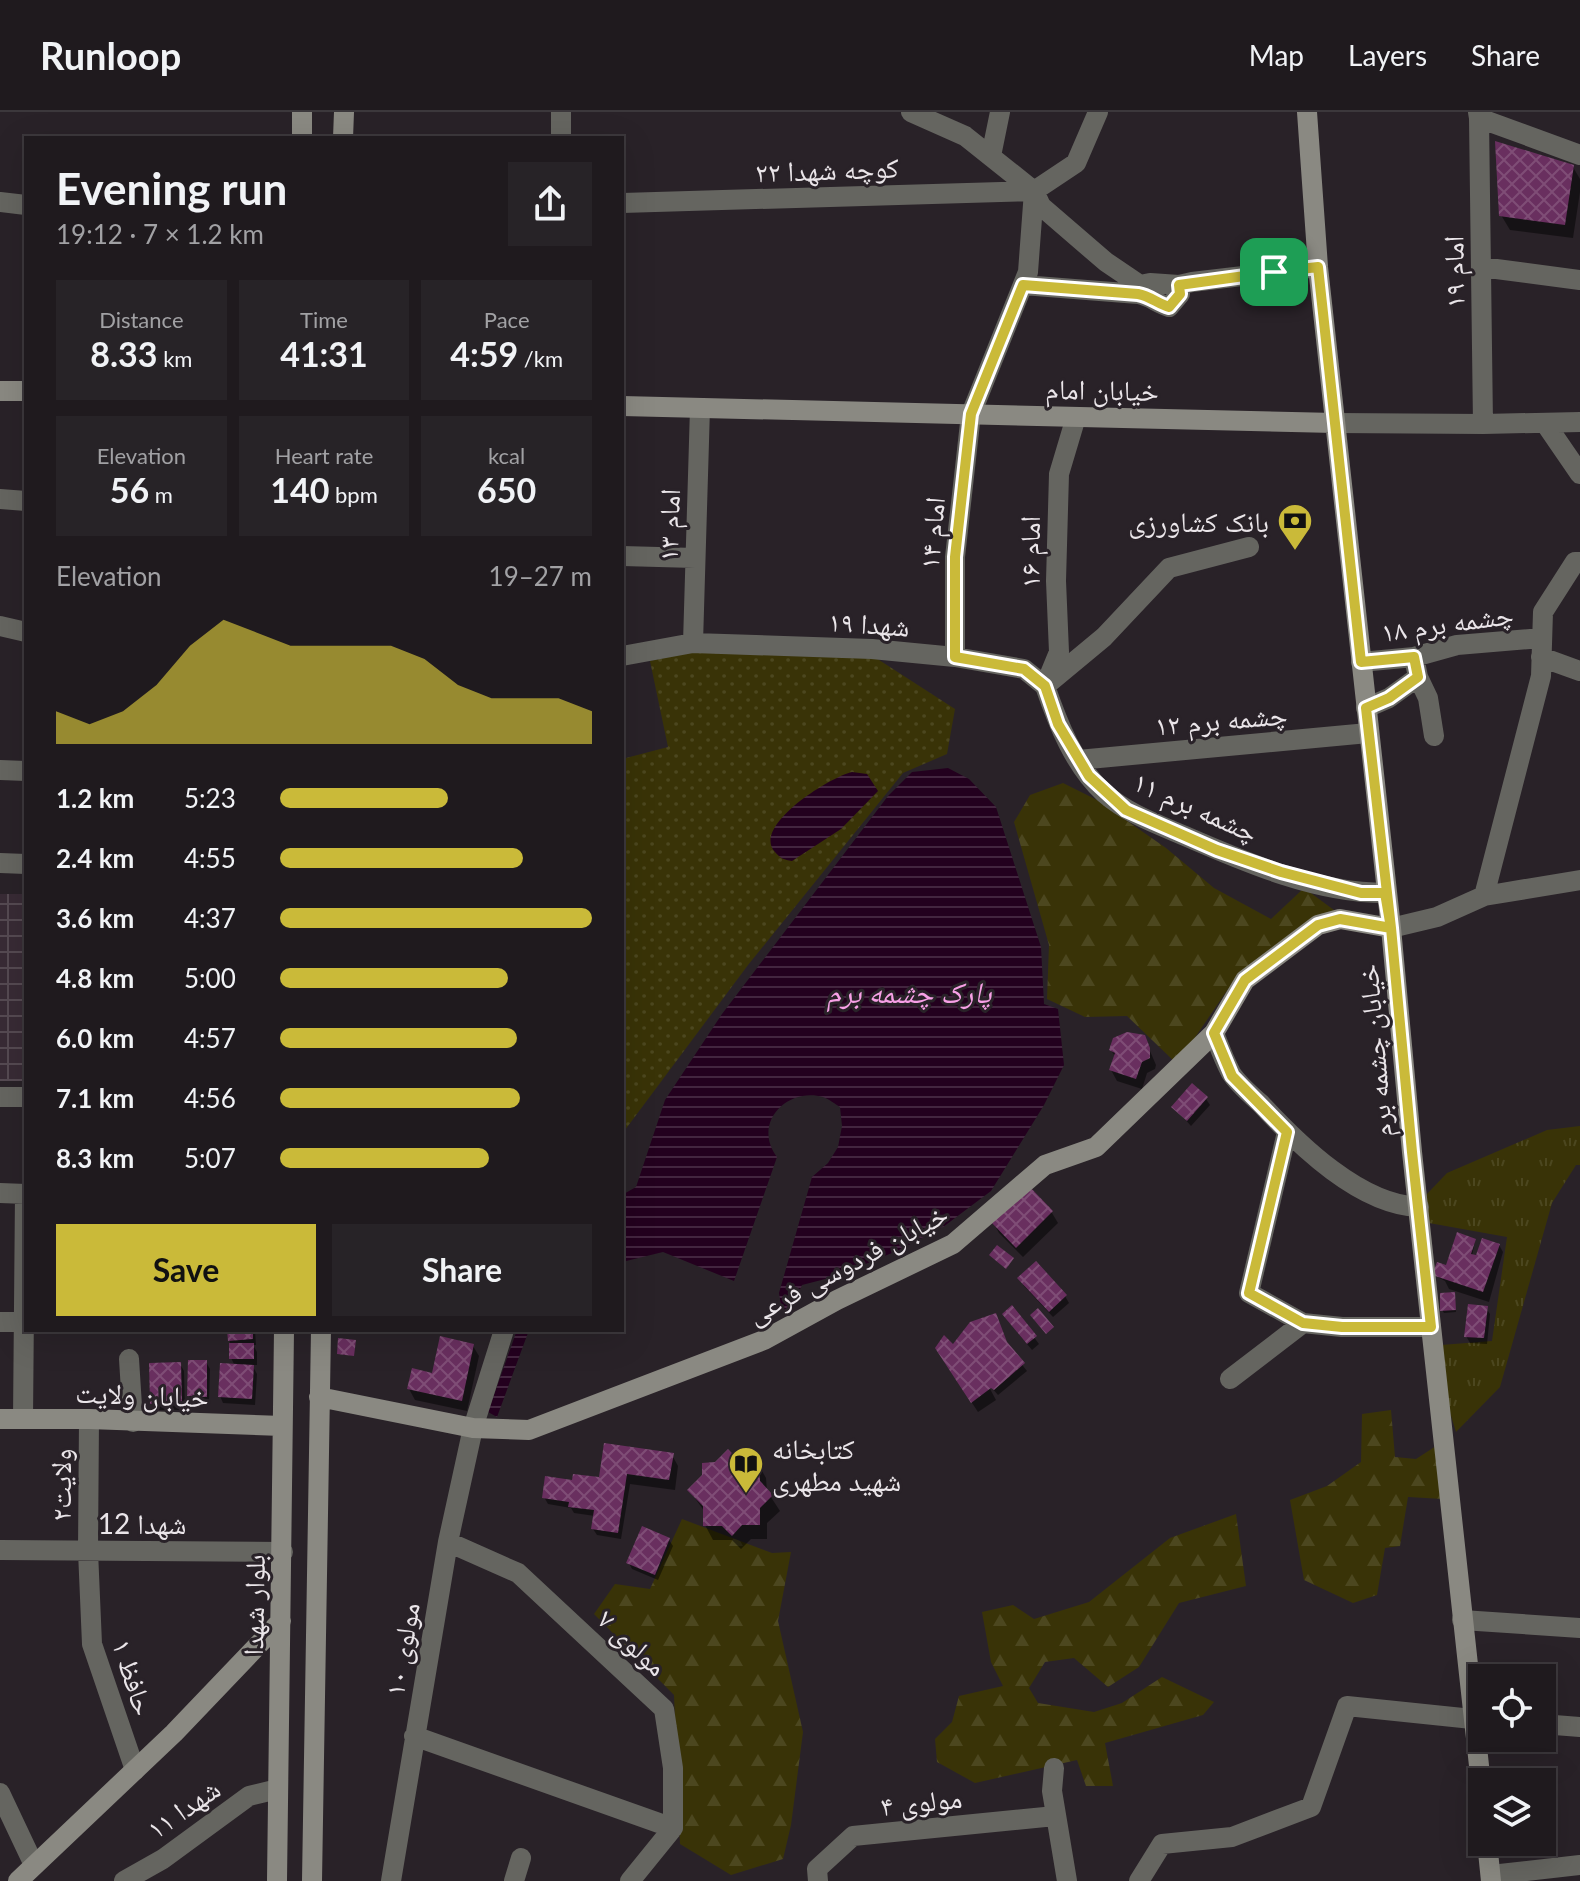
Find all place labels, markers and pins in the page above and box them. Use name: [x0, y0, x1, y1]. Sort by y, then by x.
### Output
pin: [1240, 238, 1308, 306]
bank icon: بانک کشاورزی: [1276, 502, 1314, 552]
place label: بانک کشاورزی: [1128, 504, 1269, 539]
place label: کتابخانه شهید مطهری: [772, 1431, 901, 1498]
library icon: کتابخانه شهید مطهری: [727, 1445, 765, 1495]

